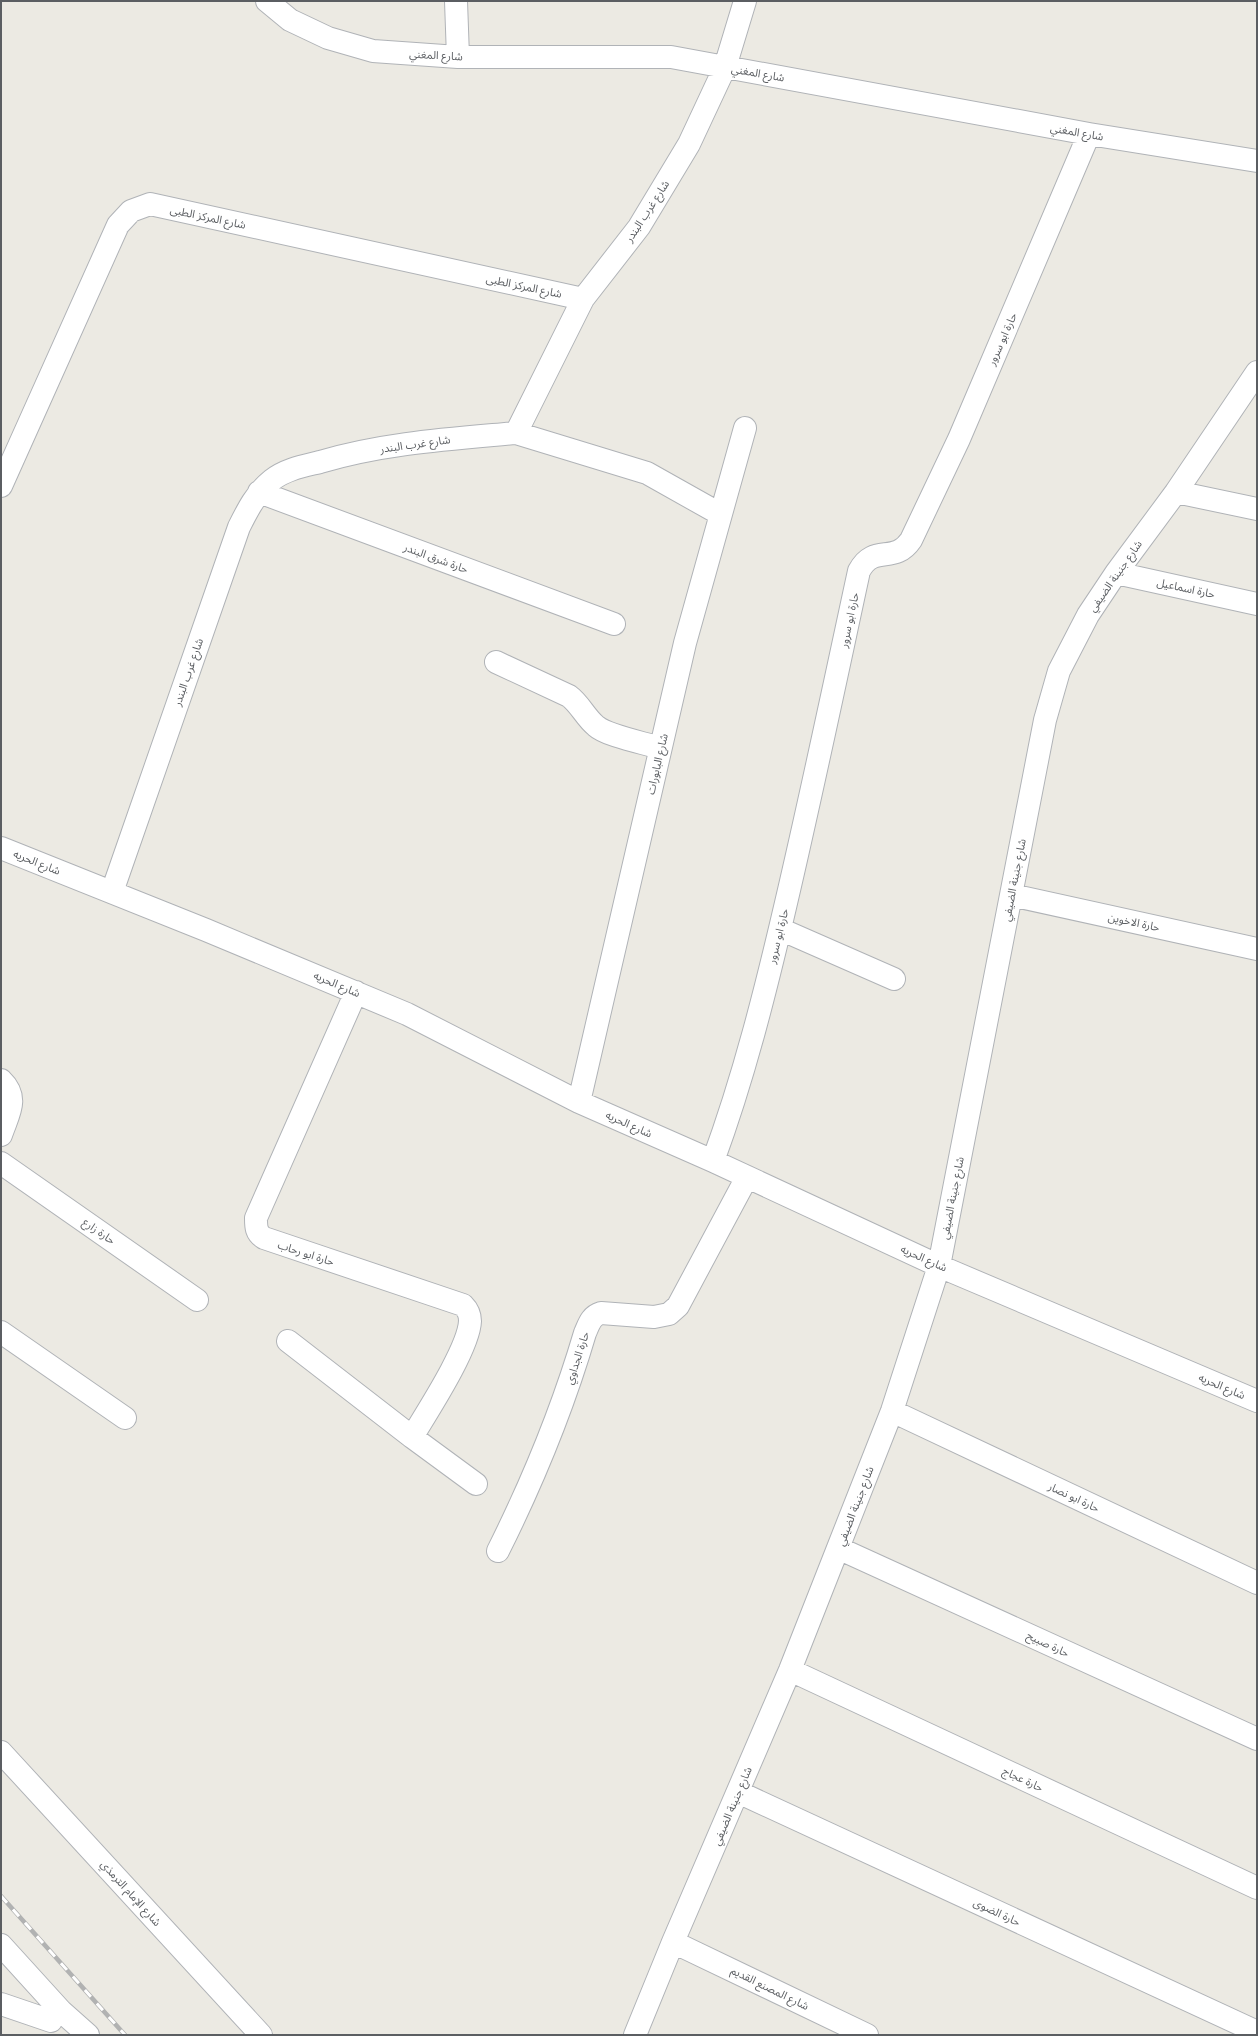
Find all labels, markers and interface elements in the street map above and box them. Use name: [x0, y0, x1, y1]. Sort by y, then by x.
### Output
street label: شارع المغني: [409, 47, 464, 66]
street label: شارع المغني: [730, 61, 786, 87]
street label: شارع المغني: [1049, 120, 1105, 146]
street label: شارع غرب البندر: [621, 177, 673, 246]
street label: شارع المركز الطبى: [169, 202, 247, 233]
street label: شارع المركز الطبى: [485, 271, 563, 302]
street label: حارة ابو سرور: [984, 310, 1020, 368]
street label: شارع غرب البندر: [378, 432, 452, 457]
street label: شارع جنينة الضيفي: [1085, 537, 1147, 616]
street label: حارة شرق البندر: [401, 540, 471, 576]
street label: حارة اسماعيل: [1156, 575, 1217, 601]
street label: حارة ابو سرور: [836, 591, 862, 650]
street label: شارع غرب البندر: [170, 636, 207, 709]
street label: شارع البابورات: [643, 732, 672, 796]
street label: شارع جنينة الضيفي: [999, 837, 1031, 923]
street label: شارع الحريه: [11, 846, 63, 879]
street label: حارة ابو سرور: [764, 907, 792, 966]
street label: حارة الاخوين: [1107, 910, 1162, 934]
street label: شارع الحريه: [311, 968, 363, 1001]
street label: شارع الحريه: [603, 1108, 655, 1142]
street label: شارع جنينة الضيفي: [937, 1155, 969, 1241]
street label: حارة زارع: [79, 1215, 118, 1248]
street label: حارة ابو رحاب: [276, 1237, 336, 1269]
street label: شارع الحريه: [898, 1242, 950, 1276]
street label: حارة الجداوي: [562, 1329, 595, 1387]
street label: شارع الحريه: [1196, 1370, 1248, 1403]
street label: شارع جنينة الضيفي: [833, 1464, 879, 1549]
street label: حارة ابو نصار: [1045, 1479, 1102, 1515]
street label: حارة صبيح: [1024, 1628, 1072, 1661]
street label: حارة عجاج: [1000, 1763, 1046, 1796]
street label: شارع جنينة الضيفي: [709, 1764, 757, 1849]
street label: شارع الإمام الترمذي: [96, 1857, 165, 1931]
street label: حارة الضوى: [971, 1895, 1023, 1929]
street label: شارع المصنع القديم: [728, 1963, 812, 2015]

